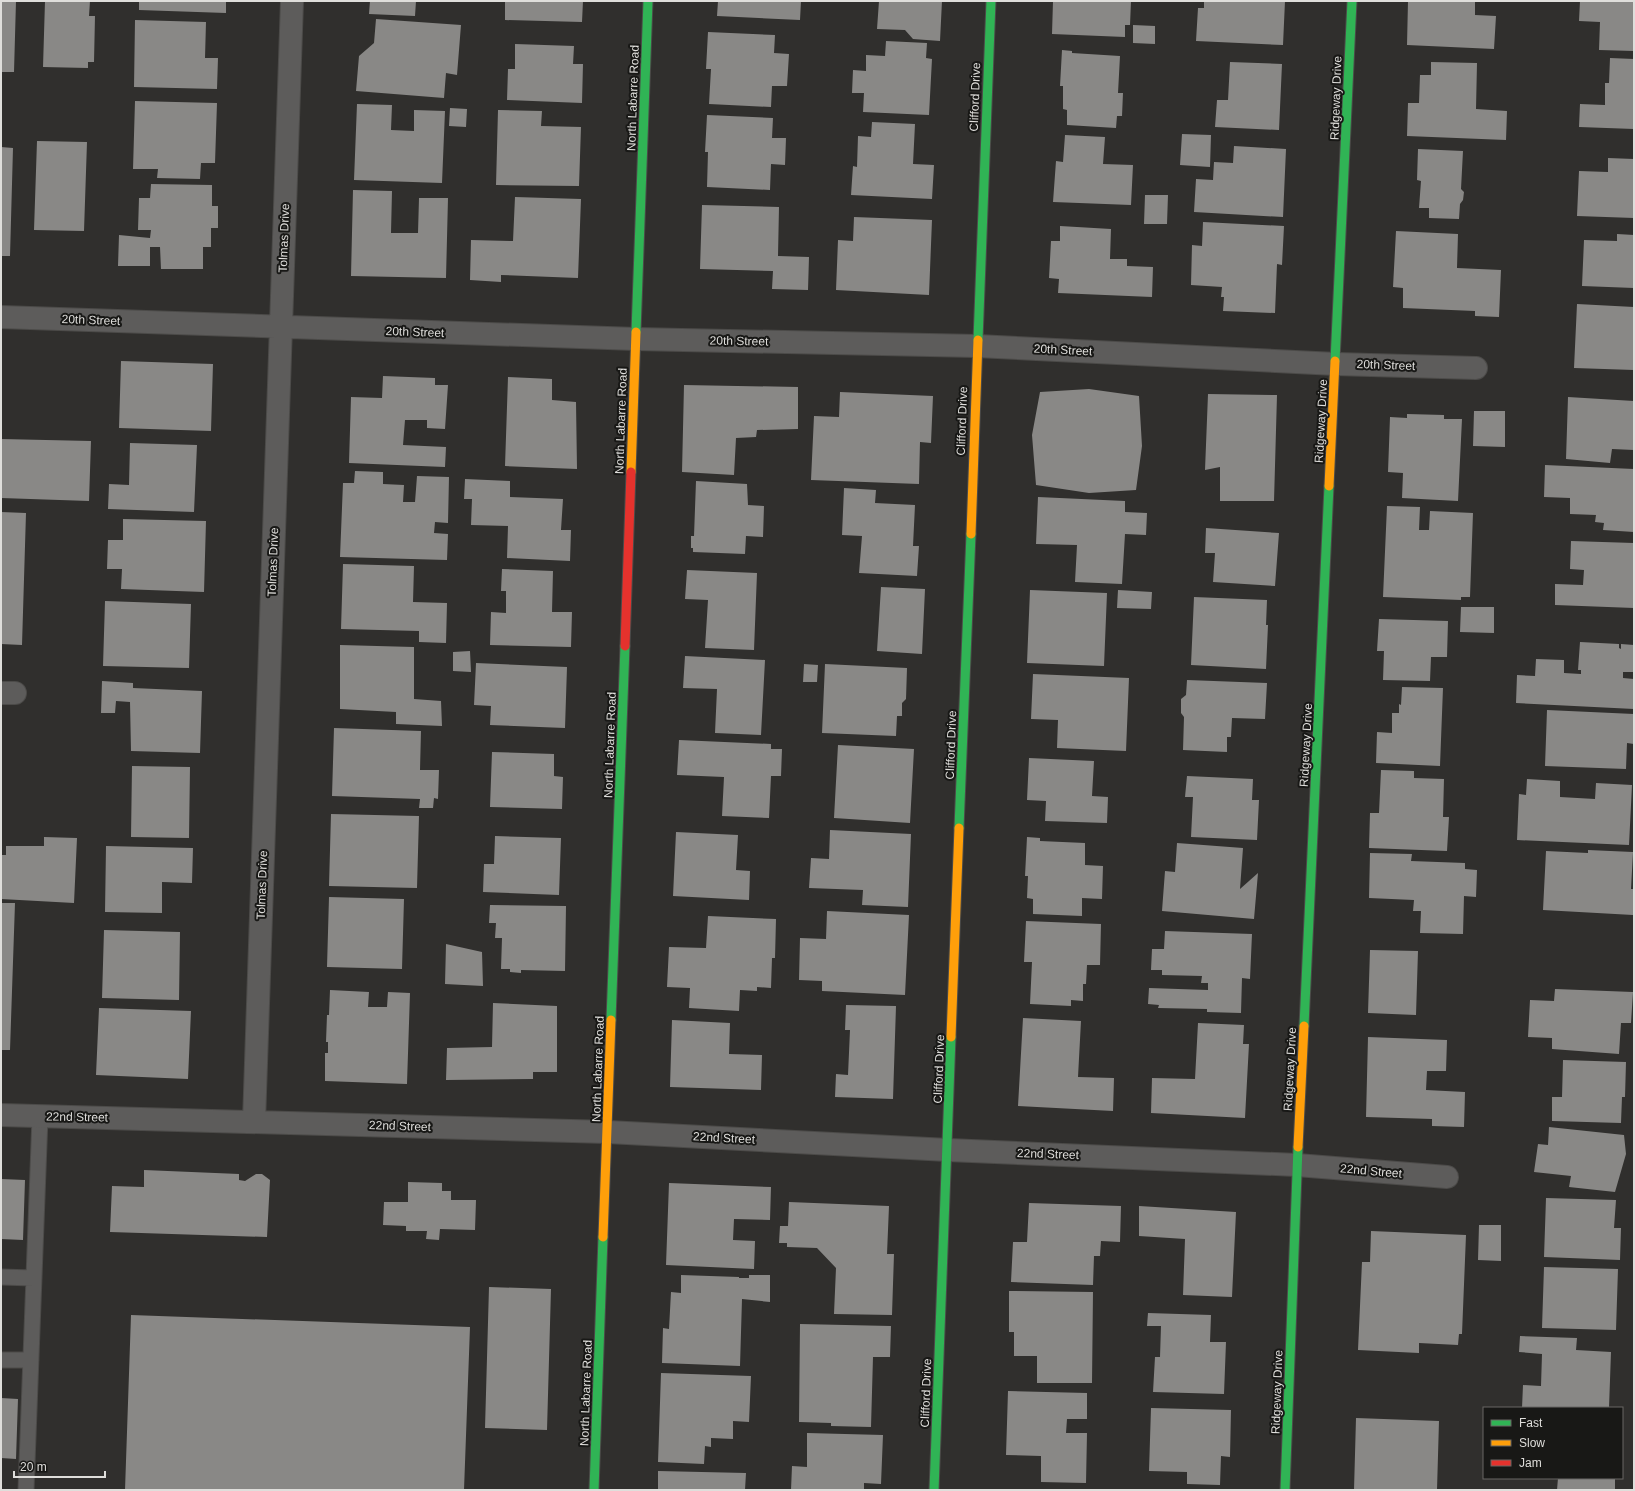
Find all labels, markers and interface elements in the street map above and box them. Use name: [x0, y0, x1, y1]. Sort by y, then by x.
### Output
street label: North Labarre Road: [624, 45, 642, 151]
street label: Ridgeway Drive: [1328, 55, 1344, 140]
street label: Clifford Drive: [967, 62, 983, 132]
street label: Tolmas Drive: [276, 203, 292, 273]
street label: 20th Street: [61, 312, 121, 328]
street label: 20th Street: [385, 324, 445, 340]
street label: 20th Street: [710, 333, 769, 349]
street label: 20th Street: [1033, 341, 1093, 359]
street label: 20th Street: [1356, 357, 1416, 373]
street label: North Labarre Road: [612, 368, 630, 474]
street label: Ridgeway Drive: [1312, 378, 1330, 463]
street label: Clifford Drive: [954, 386, 970, 456]
street label: Tolmas Drive: [265, 527, 281, 597]
street label: North Labarre Road: [601, 692, 619, 798]
street label: Ridgeway Drive: [1297, 702, 1315, 787]
street label: Clifford Drive: [943, 710, 959, 780]
street label: Tolmas Drive: [254, 850, 270, 920]
street label: North Labarre Road: [589, 1016, 607, 1122]
street label: Ridgeway Drive: [1281, 1026, 1299, 1111]
street label: Clifford Drive: [931, 1034, 947, 1104]
street label: 22nd Street: [46, 1109, 109, 1125]
street label: 22nd Street: [369, 1118, 432, 1134]
street label: 22nd Street: [693, 1129, 756, 1147]
street label: 22nd Street: [1017, 1146, 1080, 1162]
street label: 22nd Street: [1339, 1161, 1403, 1181]
street label: North Labarre Road: [577, 1340, 595, 1446]
street label: Ridgeway Drive: [1269, 1349, 1285, 1434]
street label: Clifford Drive: [918, 1358, 934, 1428]
legend: [1483, 1407, 1623, 1479]
text: Fast: [1519, 1416, 1543, 1430]
text: Slow: [1519, 1436, 1545, 1450]
scale bar: [14, 1453, 105, 1479]
text: Jam: [1519, 1456, 1542, 1470]
text: 20 m: [20, 1460, 47, 1474]

